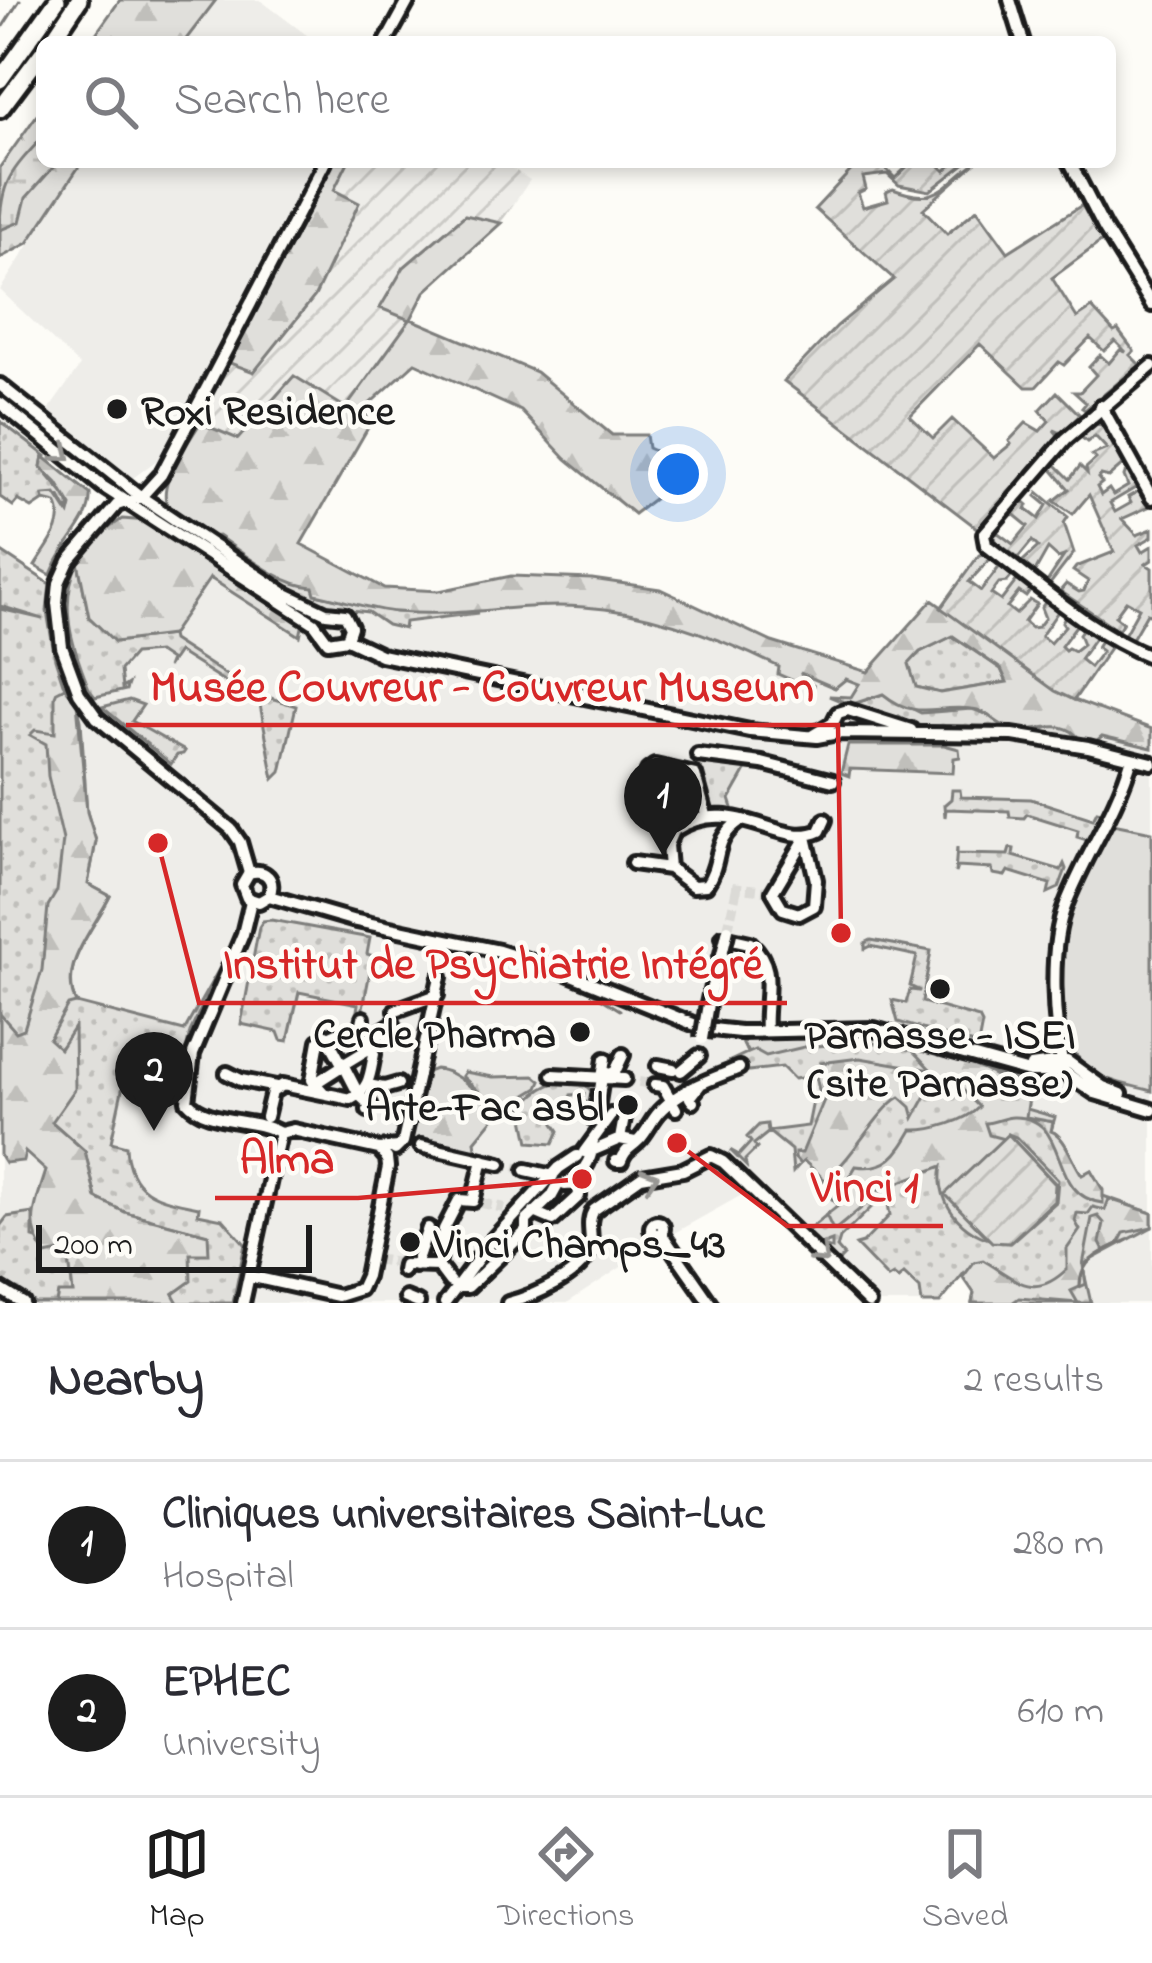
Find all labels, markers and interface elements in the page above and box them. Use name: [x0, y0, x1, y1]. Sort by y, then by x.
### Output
search box: [36, 36, 1116, 168]
icon: search: [78, 69, 144, 135]
text: Search here: [174, 69, 390, 135]
place label: Roxi Residence: [141, 383, 396, 444]
marker: Roxi Residence: [104, 396, 130, 422]
one-way arrow: [49, 440, 71, 461]
your location: [648, 444, 708, 504]
callout: Musée Couvreur - Couvreur Museum: [126, 644, 838, 725]
text: Musée Couvreur - Couvreur Museum: [150, 657, 814, 723]
pin: 1: [624, 757, 702, 856]
callout: Institut de Psychiatrie Intégré: [199, 922, 787, 1003]
text: Institut de Psychiatrie Intégré: [223, 934, 765, 1002]
marker: Parnasse - ISEI (site Parnasse): [927, 976, 953, 1002]
place label: Cercle Pharma: [313, 1006, 556, 1067]
place label: Parnasse - ISEI (site Parnasse): [804, 1007, 1076, 1116]
marker: Cercle Pharma: [567, 1019, 593, 1045]
pin: 2: [115, 1032, 193, 1131]
place label: Arte-Fac asbl: [365, 1079, 604, 1140]
marker: Arte-Fac asbl: [615, 1092, 641, 1118]
callout: Alma: [215, 1117, 358, 1198]
text: Alma: [240, 1129, 334, 1195]
callout: Vinci 1: [787, 1145, 943, 1226]
text: Vinci 1: [810, 1157, 919, 1223]
one-way arrow: [639, 1167, 660, 1192]
place label: Vinci Champs_43: [433, 1216, 726, 1277]
scale bar: [36, 1219, 312, 1272]
text: 200 m: [54, 1222, 133, 1270]
marker: Vinci Champs_43: [397, 1229, 423, 1255]
one-way arrow: [807, 1241, 829, 1263]
text: Nearby: [48, 1344, 204, 1419]
text: 2 results: [964, 1353, 1104, 1410]
text: Cliniques universitaires Saint-Luc: [162, 1483, 765, 1549]
text: 1: [81, 1516, 93, 1573]
text: 280 m: [1013, 1516, 1104, 1573]
text: Hospital: [162, 1549, 294, 1606]
text: EPHEC: [162, 1651, 291, 1717]
text: 2: [77, 1684, 97, 1741]
text: 610 m: [1018, 1684, 1104, 1741]
text: University: [162, 1717, 320, 1774]
tab: Map: [144, 1821, 210, 1941]
tab: Directions: [497, 1821, 635, 1941]
tab: Saved: [922, 1821, 1008, 1941]

